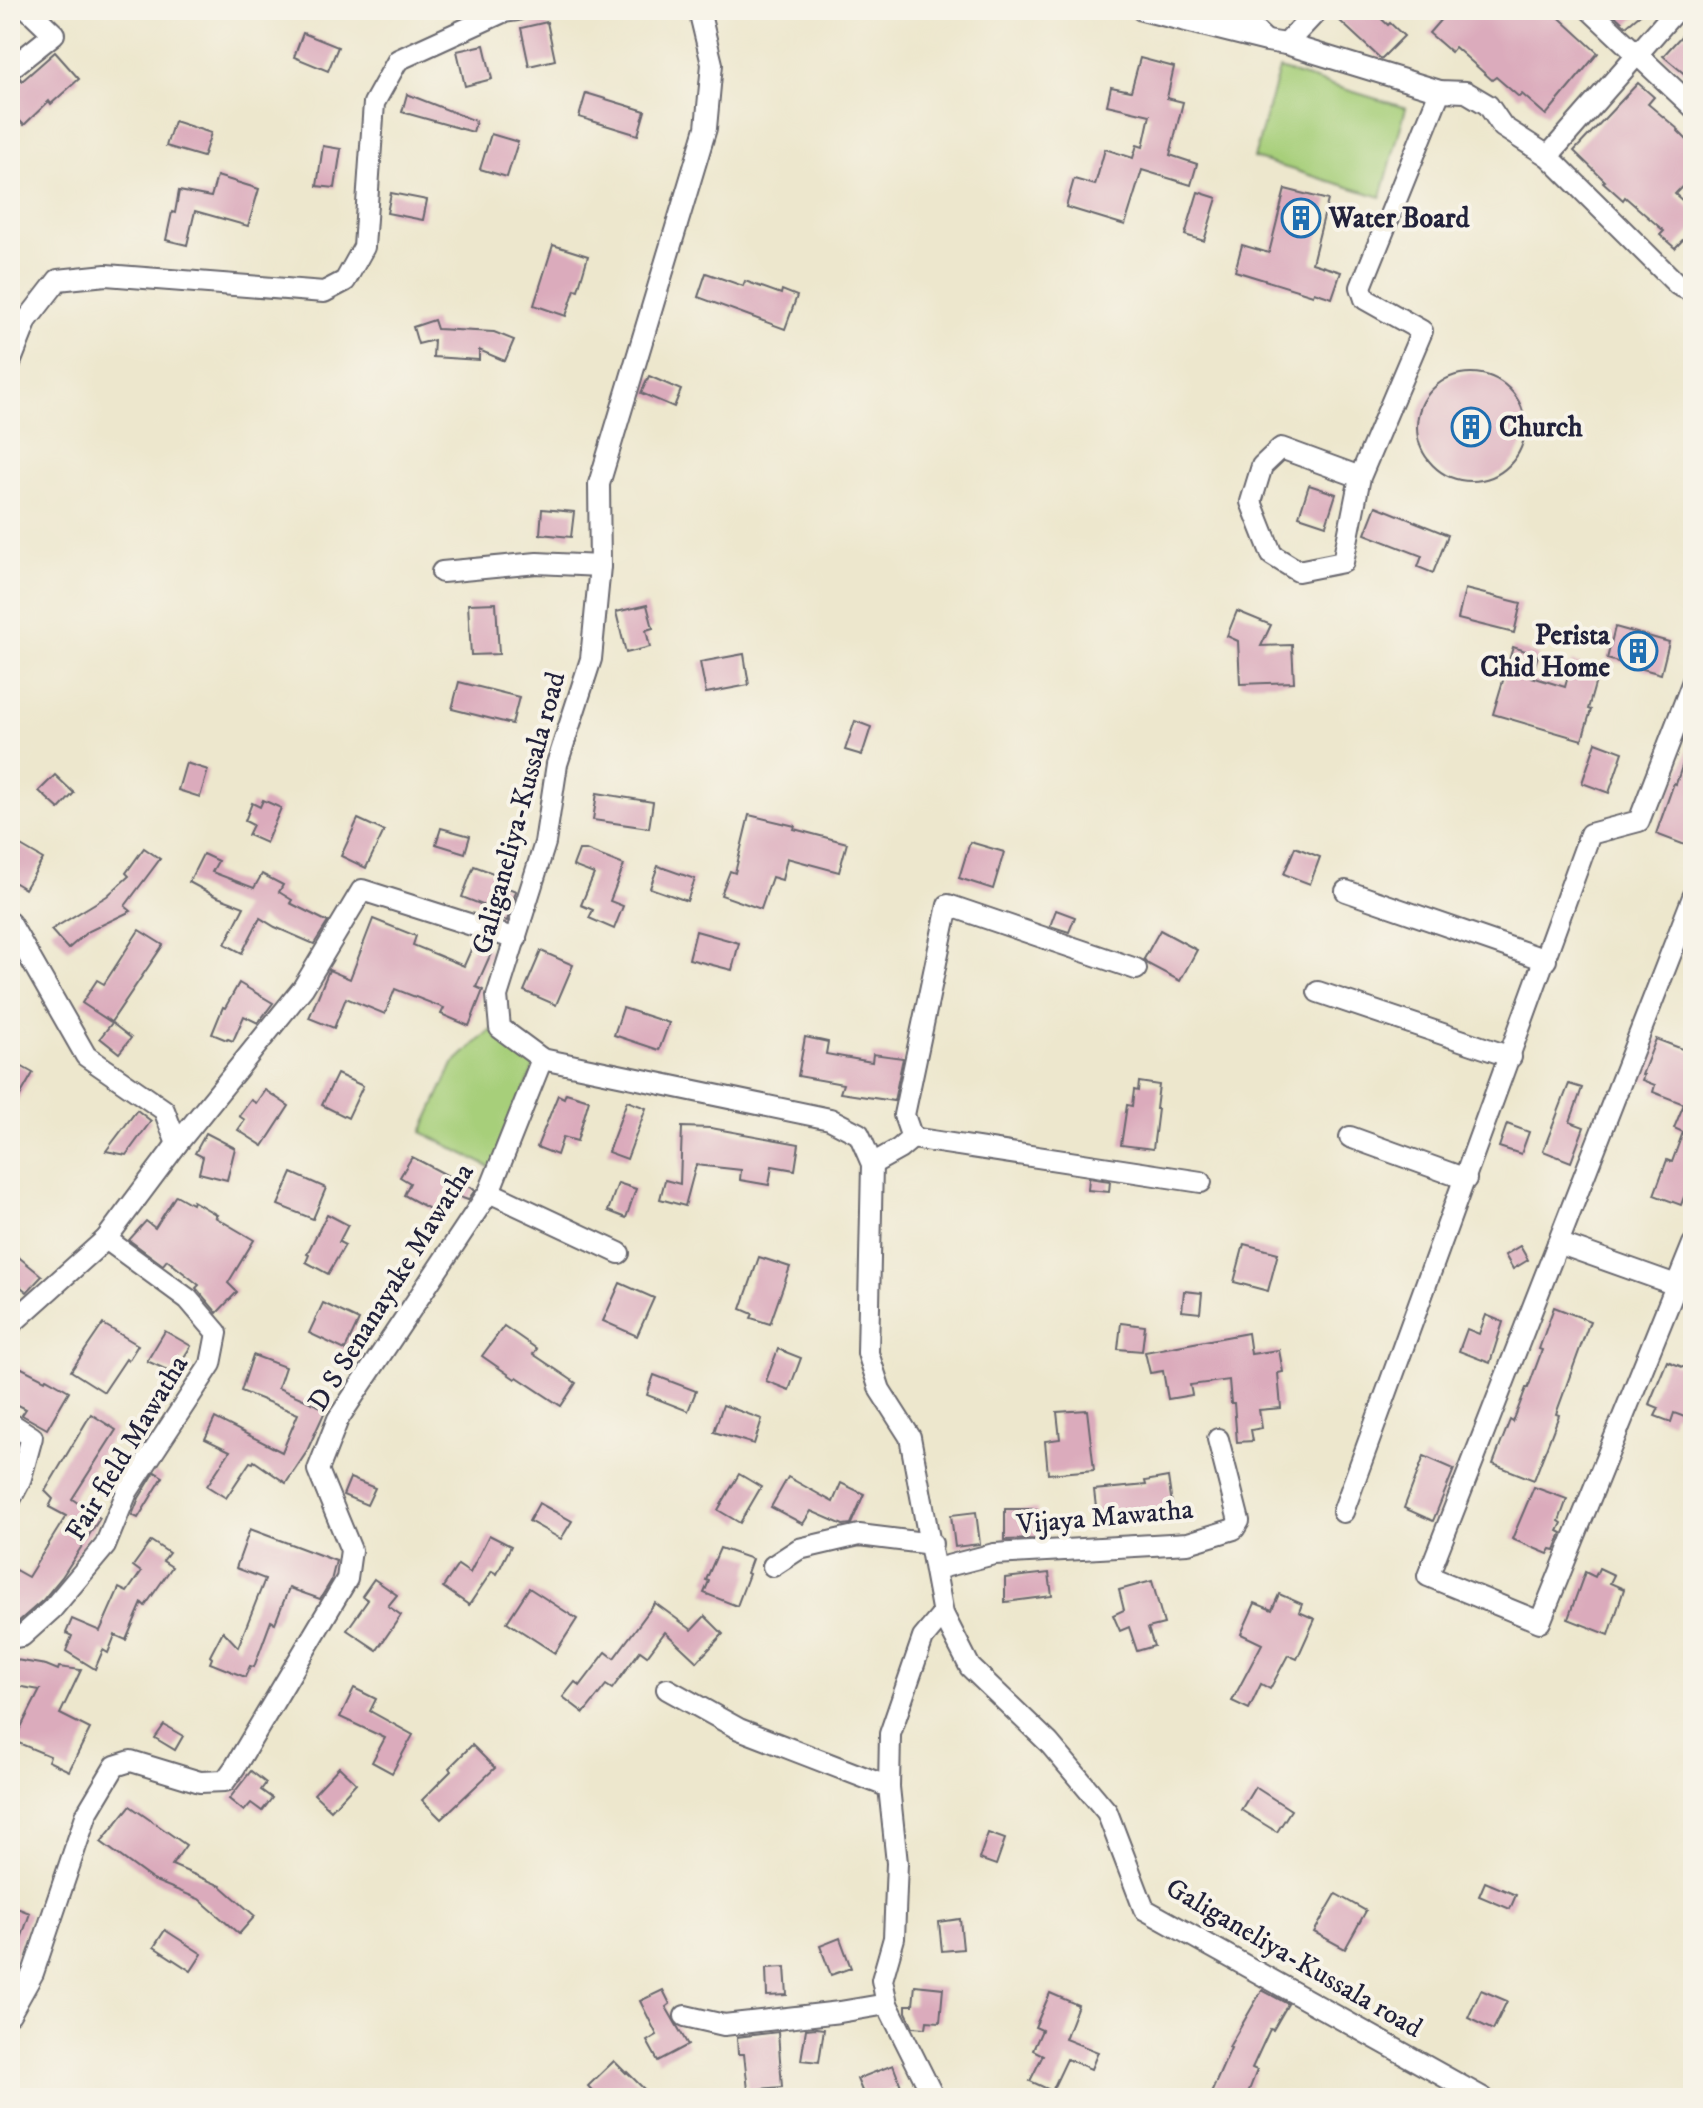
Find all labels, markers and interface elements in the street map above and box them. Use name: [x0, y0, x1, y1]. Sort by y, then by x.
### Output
building icon: Water Board: [1280, 197, 1322, 239]
place label: Water Board: [1328, 201, 1470, 236]
building icon: Church: [1450, 406, 1492, 448]
place label: Church: [1499, 410, 1583, 445]
place label: Perista Chid Home: [1480, 618, 1611, 685]
building icon: Perista Chid Home: [1617, 630, 1659, 672]
street label: Galiganeliya-Kussala road: [464, 668, 574, 958]
street label: D S Senanayake Mawatha: [300, 1156, 482, 1417]
street label: Fair field Mawatha: [58, 1349, 196, 1547]
street label: Vijaya Mawatha: [1014, 1492, 1195, 1542]
street label: Galiganeliya-Kussala road: [1159, 1870, 1429, 2046]

